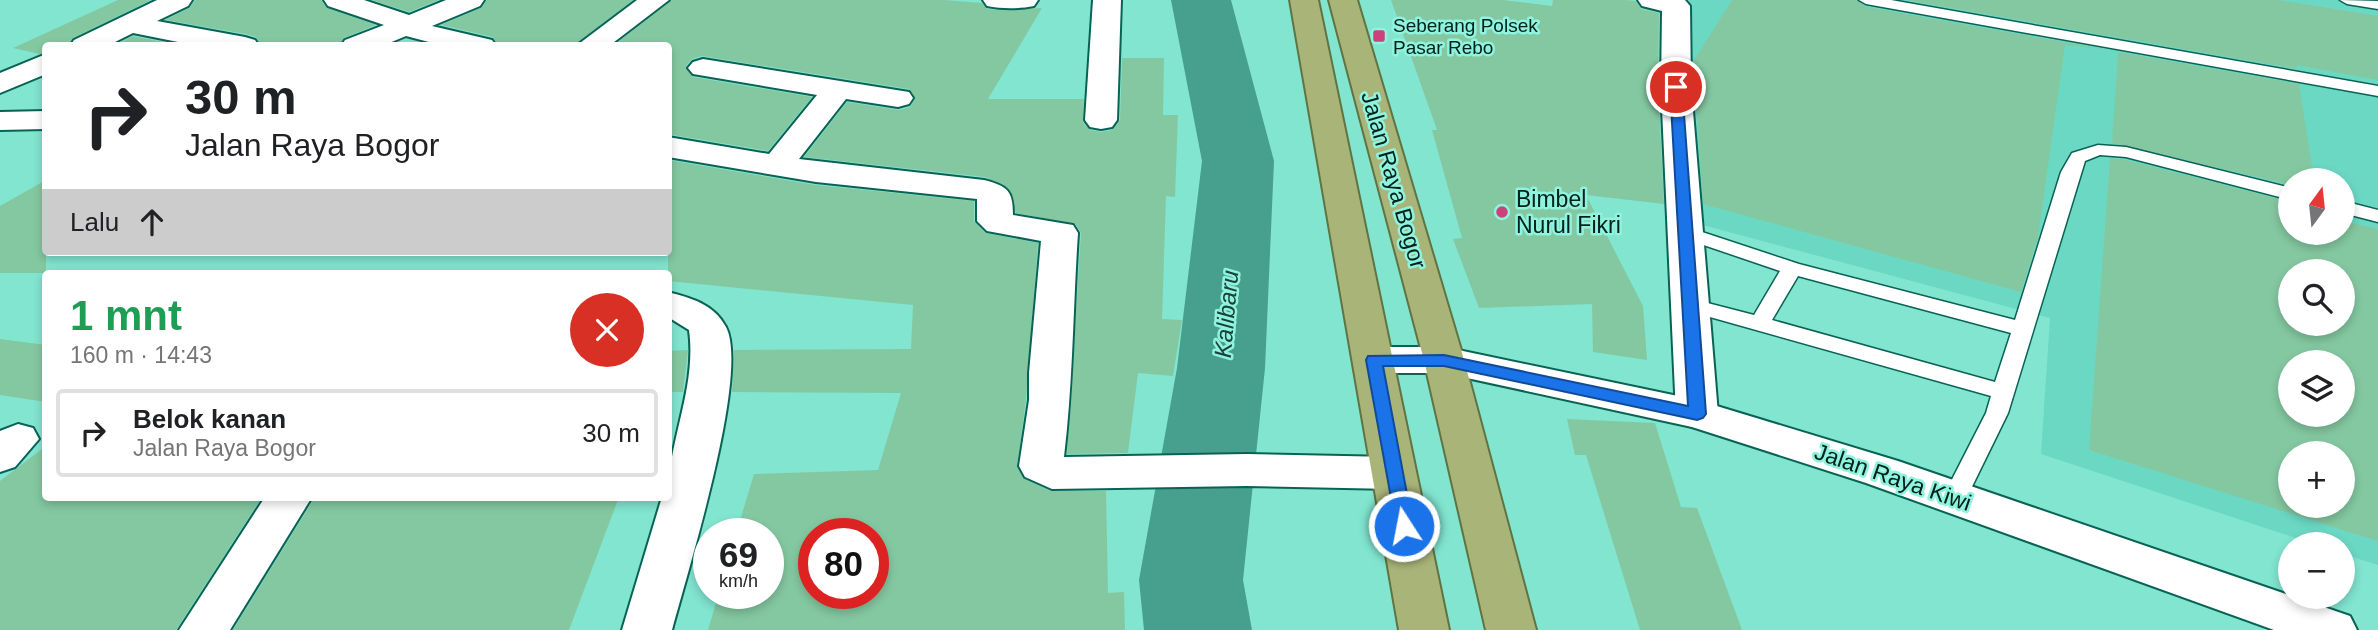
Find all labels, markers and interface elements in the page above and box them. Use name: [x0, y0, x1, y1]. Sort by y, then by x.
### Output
place label: Seberang Polsek Pasar Rebo: [1393, 15, 1538, 58]
marker: Seberang Polsek Pasar Rebo: [1371, 28, 1387, 44]
pin: [1646, 57, 1706, 117]
icon: arrive: [1657, 68, 1695, 106]
icon: right: [70, 70, 161, 161]
text: 30 m: [185, 70, 297, 124]
street label: Jalan Raya Bogor: [1356, 89, 1432, 272]
text: Jalan Raya Bogor: [185, 127, 439, 163]
north arrow: [2278, 168, 2356, 245]
map controls: [2278, 168, 2355, 609]
place label: Bimbel Nurul Fikri: [1516, 186, 1621, 238]
icon: ahead: [133, 203, 171, 241]
marker: Bimbel Nurul Fikri: [1494, 204, 1510, 220]
text: Lalu: [70, 207, 119, 237]
button: search: [2278, 259, 2355, 336]
water label: Kalibaru: [1209, 269, 1243, 359]
text: 1 mnt: [70, 292, 182, 339]
button: close: [570, 293, 644, 367]
text: 160 m · 14:43: [70, 342, 212, 368]
button: layers: [2278, 350, 2355, 427]
text: Belok kanan: [133, 404, 286, 434]
icon: right: [74, 414, 112, 452]
text: 30 m: [582, 418, 640, 448]
text: Jalan Raya Bogor: [133, 435, 316, 461]
street label: Jalan Raya Kiwi: [1811, 438, 1975, 516]
button: +: [2278, 441, 2355, 518]
position arrow: [1367, 489, 1441, 563]
speed limit sign: 80: [798, 518, 889, 609]
button: −: [2278, 532, 2355, 609]
text: 69: [719, 535, 758, 574]
text: km/h: [719, 571, 758, 591]

